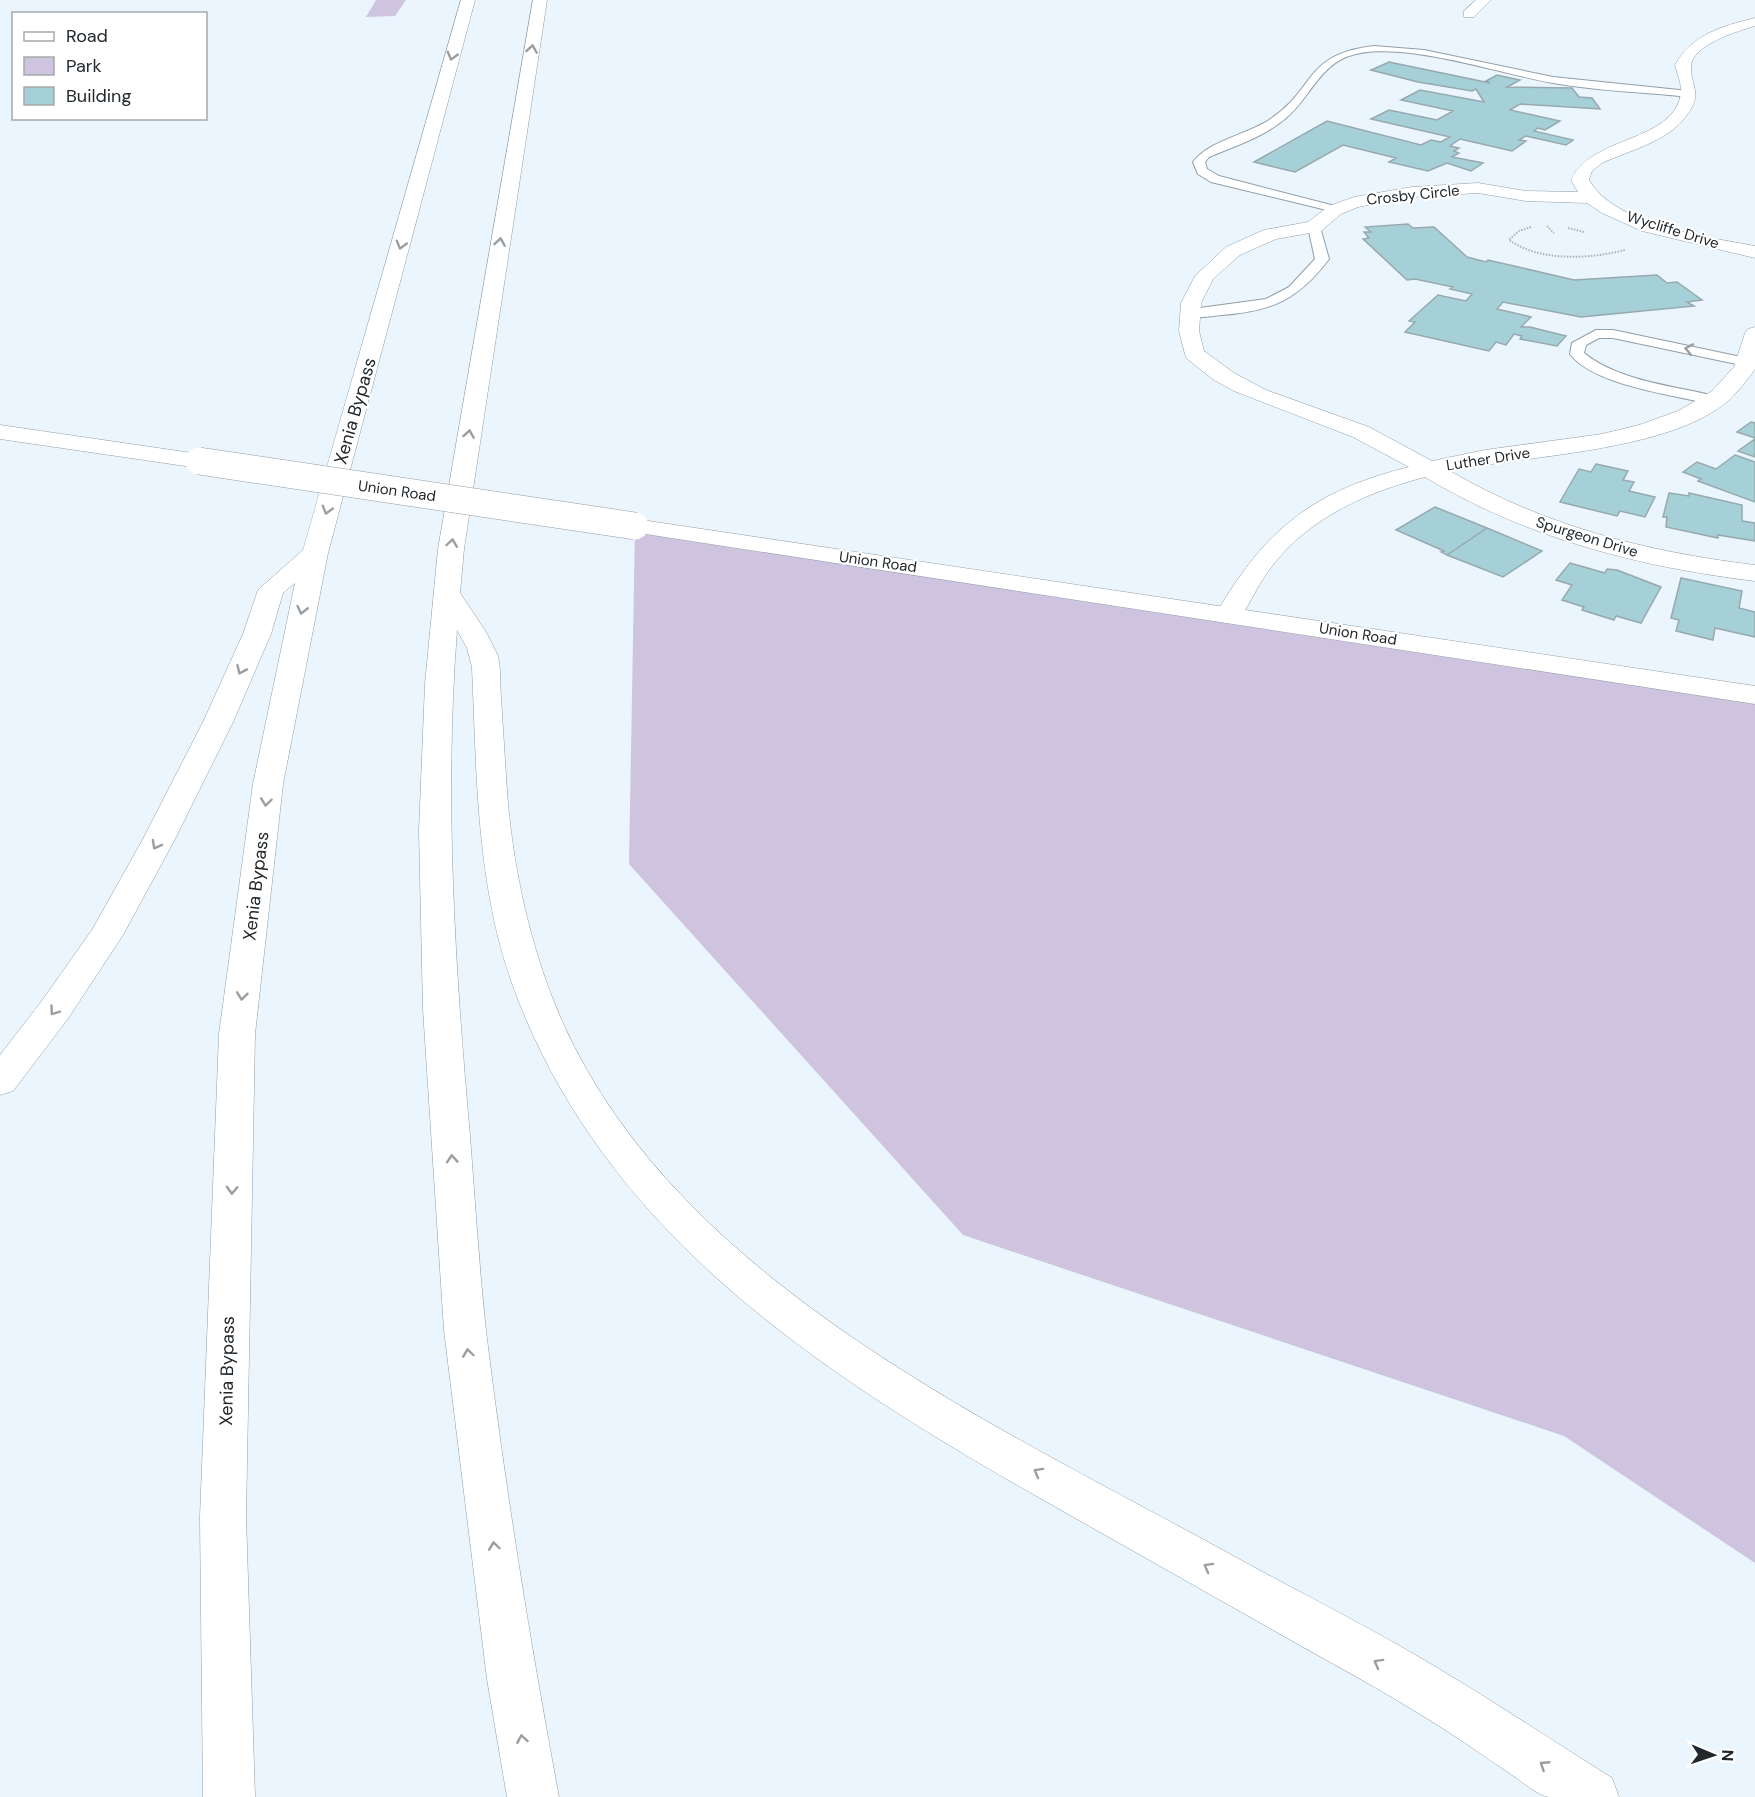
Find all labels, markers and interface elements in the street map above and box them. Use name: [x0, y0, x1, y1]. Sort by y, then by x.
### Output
legend: [12, 12, 207, 120]
text: Road: [66, 24, 108, 48]
one-way arrow: [525, 45, 538, 55]
one-way arrow: [447, 50, 459, 61]
text: Park: [66, 54, 102, 78]
text: Building: [66, 84, 131, 108]
street label: Crosby Circle: [1365, 180, 1461, 210]
street label: Wycliffe Drive: [1624, 206, 1722, 254]
one-way arrow: [493, 237, 506, 247]
one-way arrow: [396, 239, 408, 249]
one-way arrow: [1684, 343, 1694, 356]
street label: Xenia Bypass: [328, 355, 382, 467]
one-way arrow: [463, 430, 475, 439]
street label: Luther Drive: [1445, 443, 1531, 475]
street label: Union Road: [357, 476, 437, 506]
one-way arrow: [322, 504, 334, 515]
street label: Spurgeon Drive: [1534, 512, 1640, 562]
one-way arrow: [446, 538, 458, 547]
street label: Union Road: [838, 547, 918, 577]
one-way arrow: [296, 605, 309, 615]
street label: Union Road: [1318, 618, 1398, 650]
one-way arrow: [236, 663, 248, 674]
one-way arrow: [260, 797, 273, 807]
street label: Xenia Bypass: [237, 830, 275, 942]
one-way arrow: [152, 839, 163, 849]
one-way arrow: [236, 991, 249, 1000]
one-way arrow: [50, 1004, 61, 1015]
one-way arrow: [446, 1154, 459, 1163]
one-way arrow: [226, 1186, 238, 1195]
street label: Xenia Bypass: [214, 1316, 240, 1426]
one-way arrow: [463, 1349, 475, 1358]
one-way arrow: [1034, 1468, 1044, 1479]
one-way arrow: [488, 1542, 501, 1551]
one-way arrow: [1204, 1563, 1214, 1574]
one-way arrow: [1374, 1658, 1384, 1670]
north arrow: [1683, 1725, 1743, 1785]
one-way arrow: [517, 1735, 529, 1744]
text: N: [1717, 1749, 1738, 1762]
one-way arrow: [1540, 1761, 1551, 1772]

